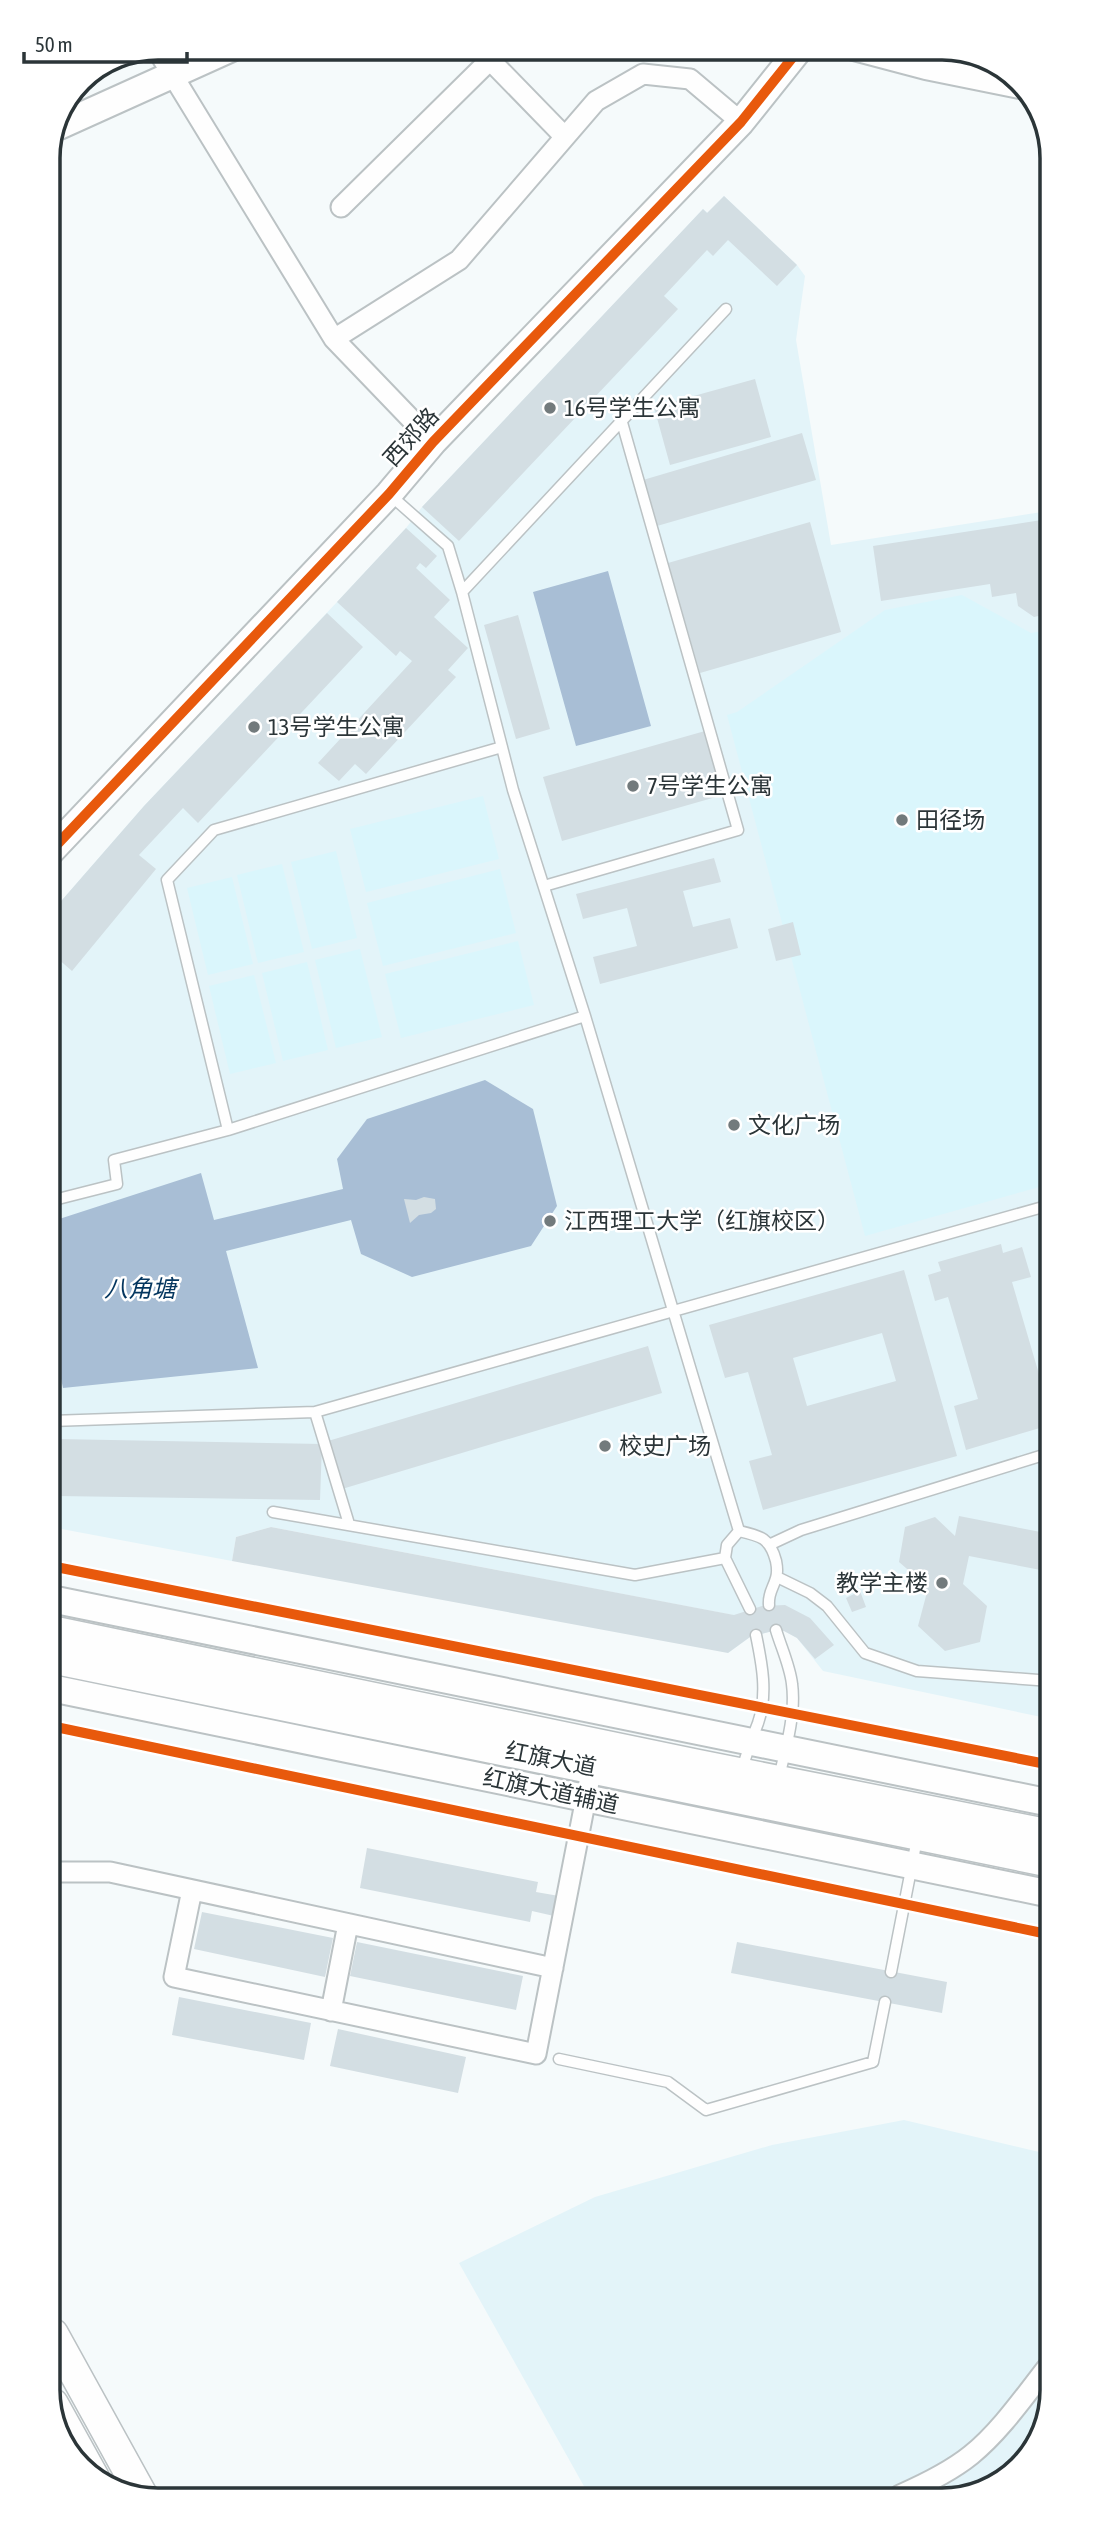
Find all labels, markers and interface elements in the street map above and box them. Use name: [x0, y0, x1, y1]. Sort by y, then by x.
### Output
scale bar: [24, 21, 187, 65]
text: 50 m: [35, 32, 73, 56]
place label: 16号学生公寓: [564, 395, 701, 421]
marker: 16号学生公寓: [542, 400, 558, 416]
street label: 西郊路: [378, 403, 444, 471]
place label: 13号学生公寓: [268, 714, 405, 740]
marker: 13号学生公寓: [246, 719, 262, 735]
place label: 7号学生公寓: [647, 773, 773, 799]
marker: 7号学生公寓: [625, 778, 641, 794]
place label: 田径场: [916, 807, 985, 833]
marker: 田径场: [894, 812, 910, 828]
place label: 文化广场: [748, 1112, 840, 1138]
marker: 文化广场: [726, 1117, 742, 1133]
place label: 江西理工大学（红旗校区）: [564, 1208, 840, 1234]
marker: 江西理工大学（红旗校区）: [542, 1213, 558, 1229]
water label: 八角塘: [104, 1275, 180, 1302]
place label: 校史广场: [619, 1433, 711, 1459]
marker: 校史广场: [597, 1438, 613, 1454]
place label: 教学主楼: [836, 1570, 928, 1596]
marker: 教学主楼: [934, 1575, 950, 1591]
street label: 红旗大道: [503, 1737, 599, 1781]
street label: 红旗大道辅道: [481, 1764, 621, 1818]

